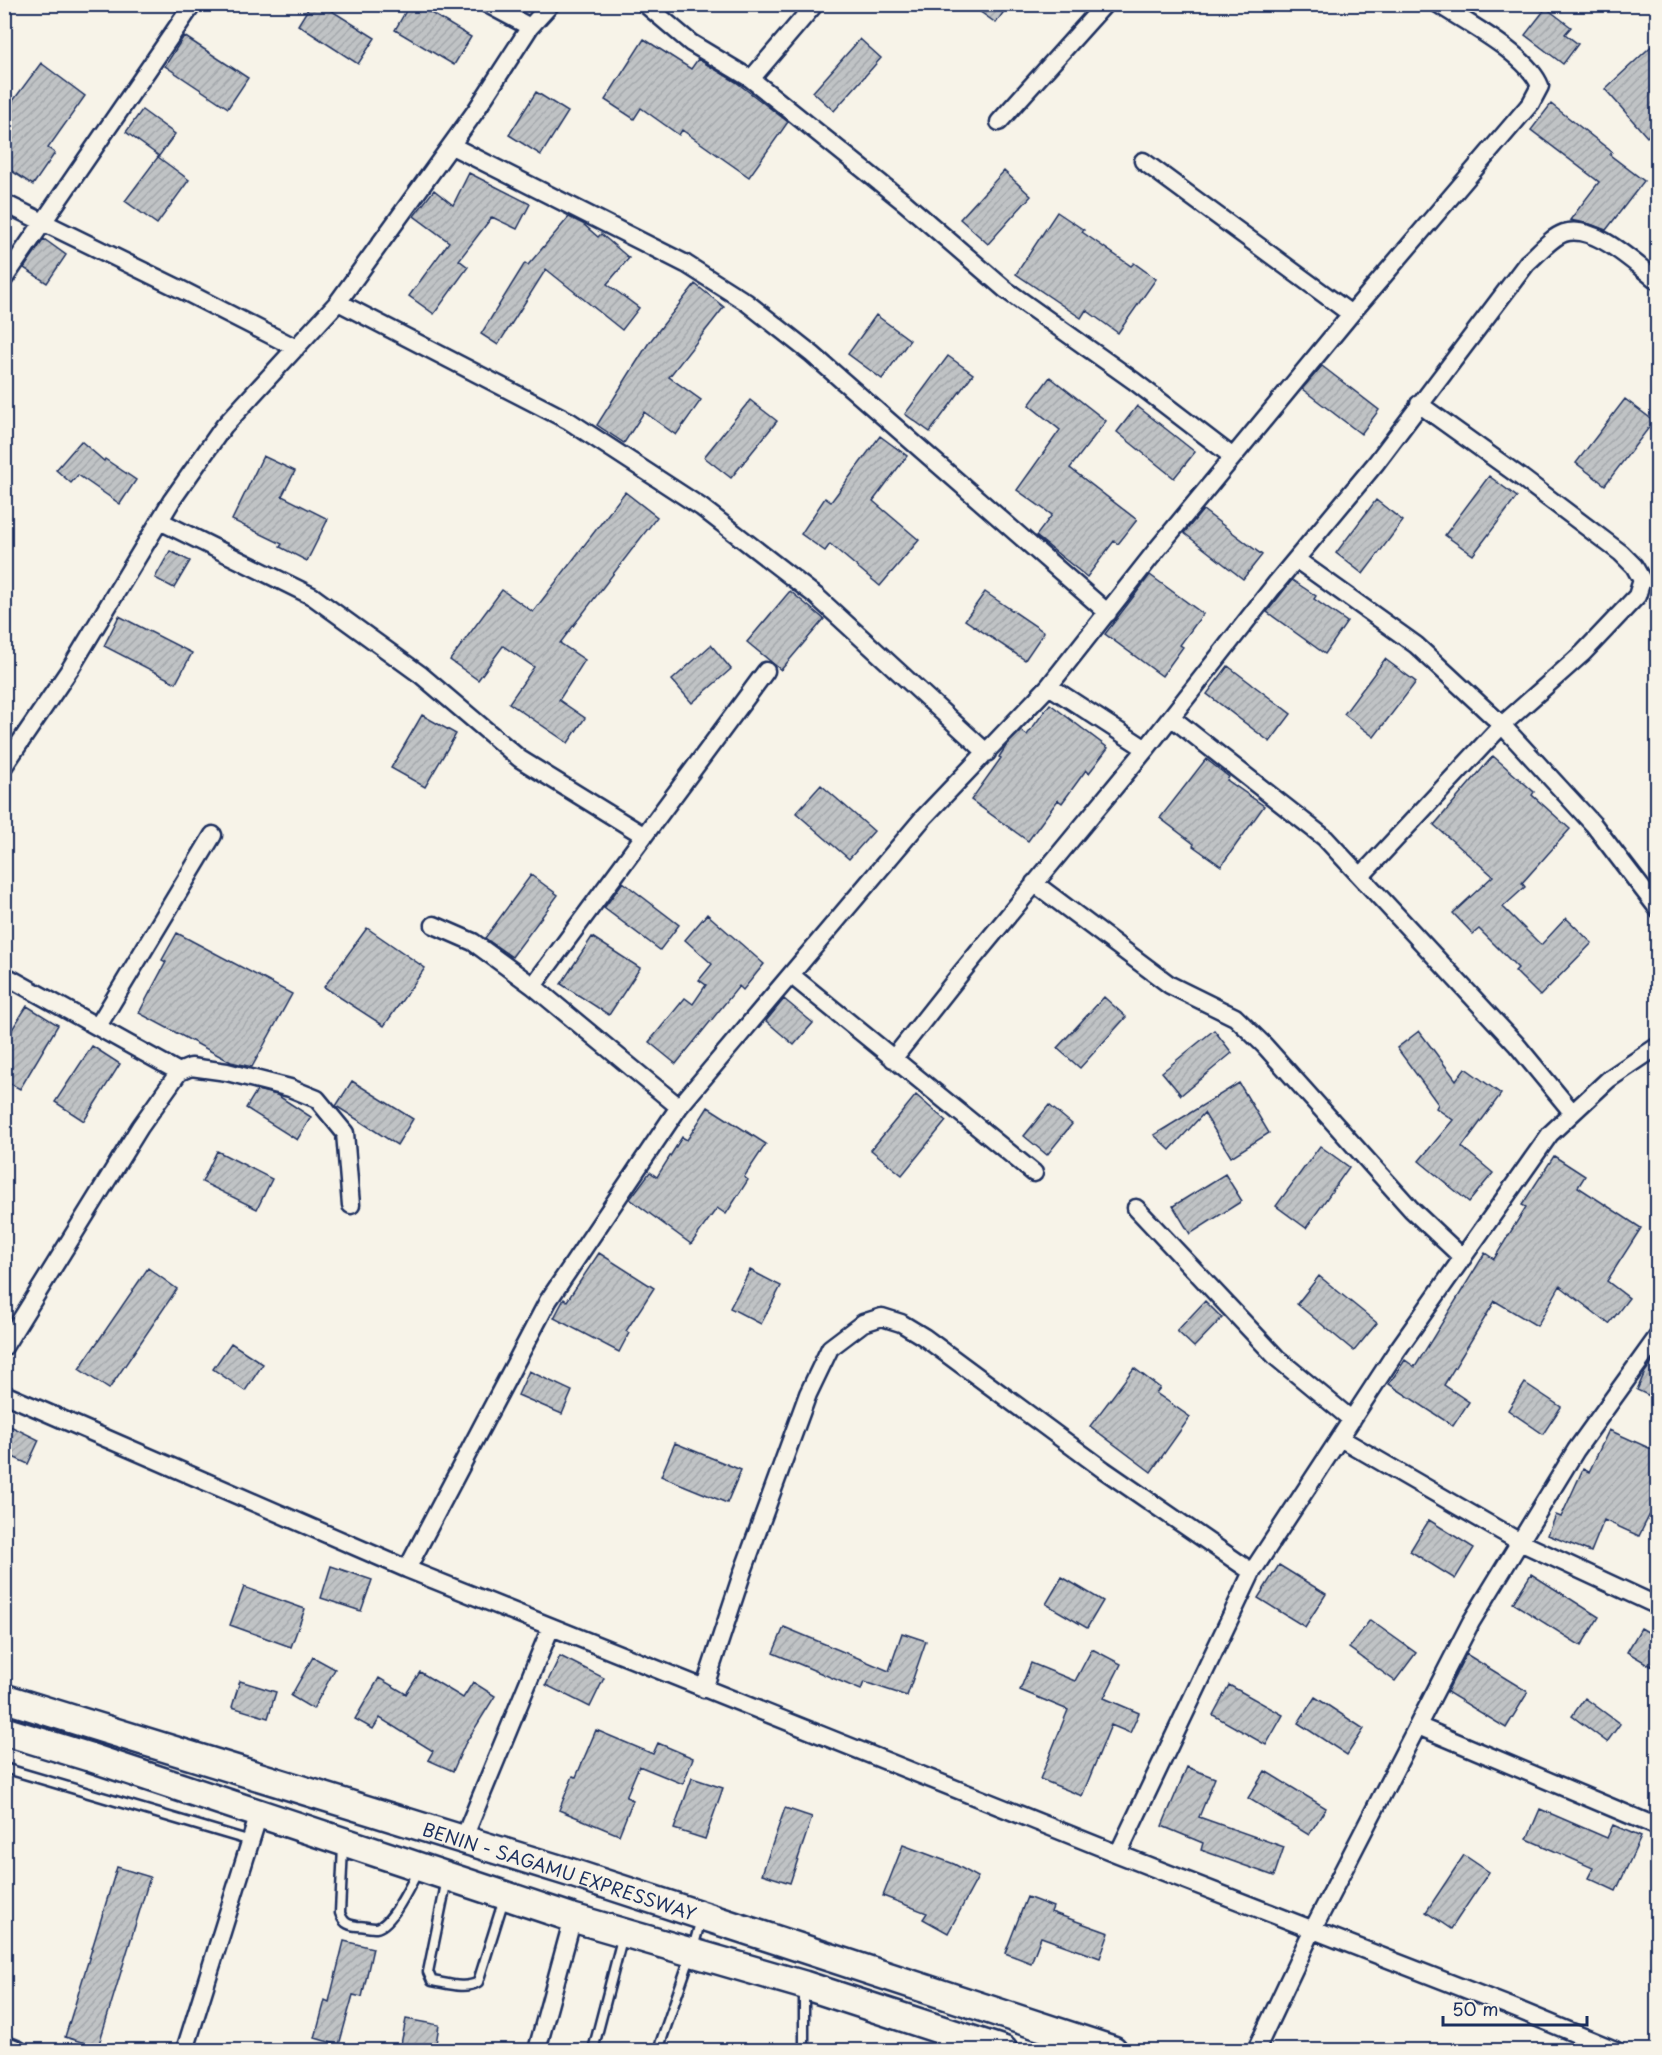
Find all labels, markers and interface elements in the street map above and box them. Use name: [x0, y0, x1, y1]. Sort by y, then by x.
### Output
street label: BENIN - SAGAMU EXPRESSWAY: [420, 1814, 701, 1927]
scale bar: [1443, 1989, 1587, 2027]
text: 50 m: [1452, 1995, 1499, 2022]

